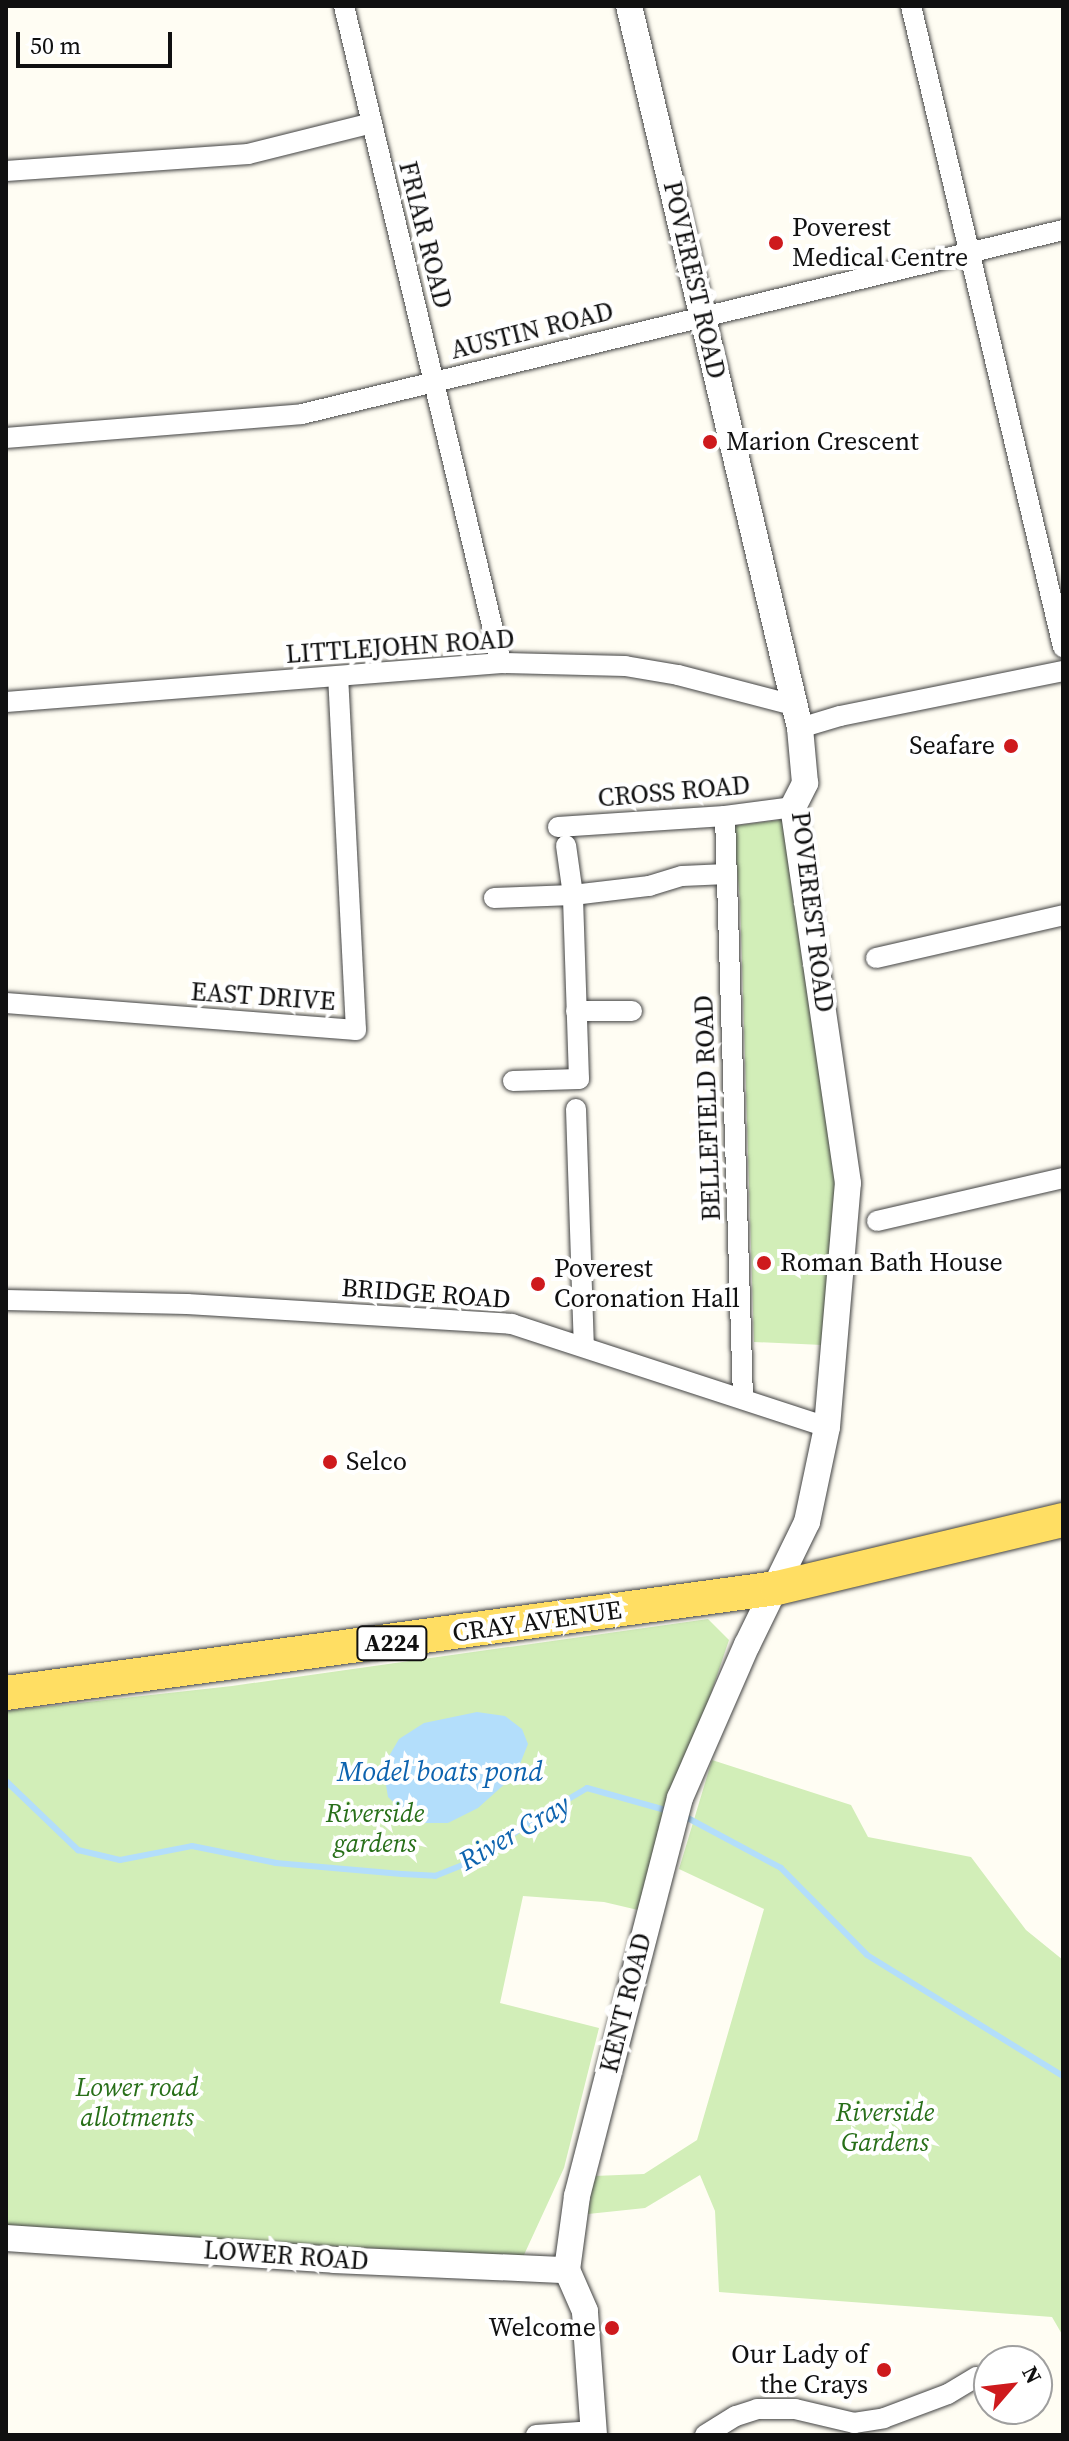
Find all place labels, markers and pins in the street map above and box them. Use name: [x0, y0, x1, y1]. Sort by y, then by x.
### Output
place label: Poverest Medical Centre: [792, 212, 968, 274]
marker: Poverest Medical Centre: [767, 234, 785, 252]
place label: Marion Crescent: [726, 426, 919, 458]
marker: Marion Crescent: [701, 433, 719, 451]
place label: Seafare: [909, 730, 995, 762]
marker: Seafare: [1002, 737, 1020, 755]
place label: Roman Bath House: [780, 1247, 1003, 1279]
place label: Poverest Coronation Hall: [554, 1253, 740, 1314]
marker: Roman Bath House: [755, 1254, 773, 1272]
marker: Poverest Coronation Hall: [529, 1275, 547, 1293]
place label: Selco: [346, 1446, 407, 1478]
marker: Selco: [321, 1453, 339, 1471]
place label: Welcome: [488, 2312, 596, 2344]
marker: Welcome: [603, 2319, 621, 2337]
place label: Our Lady of the Crays: [731, 2339, 868, 2400]
marker: Our Lady of the Crays: [875, 2361, 893, 2379]

